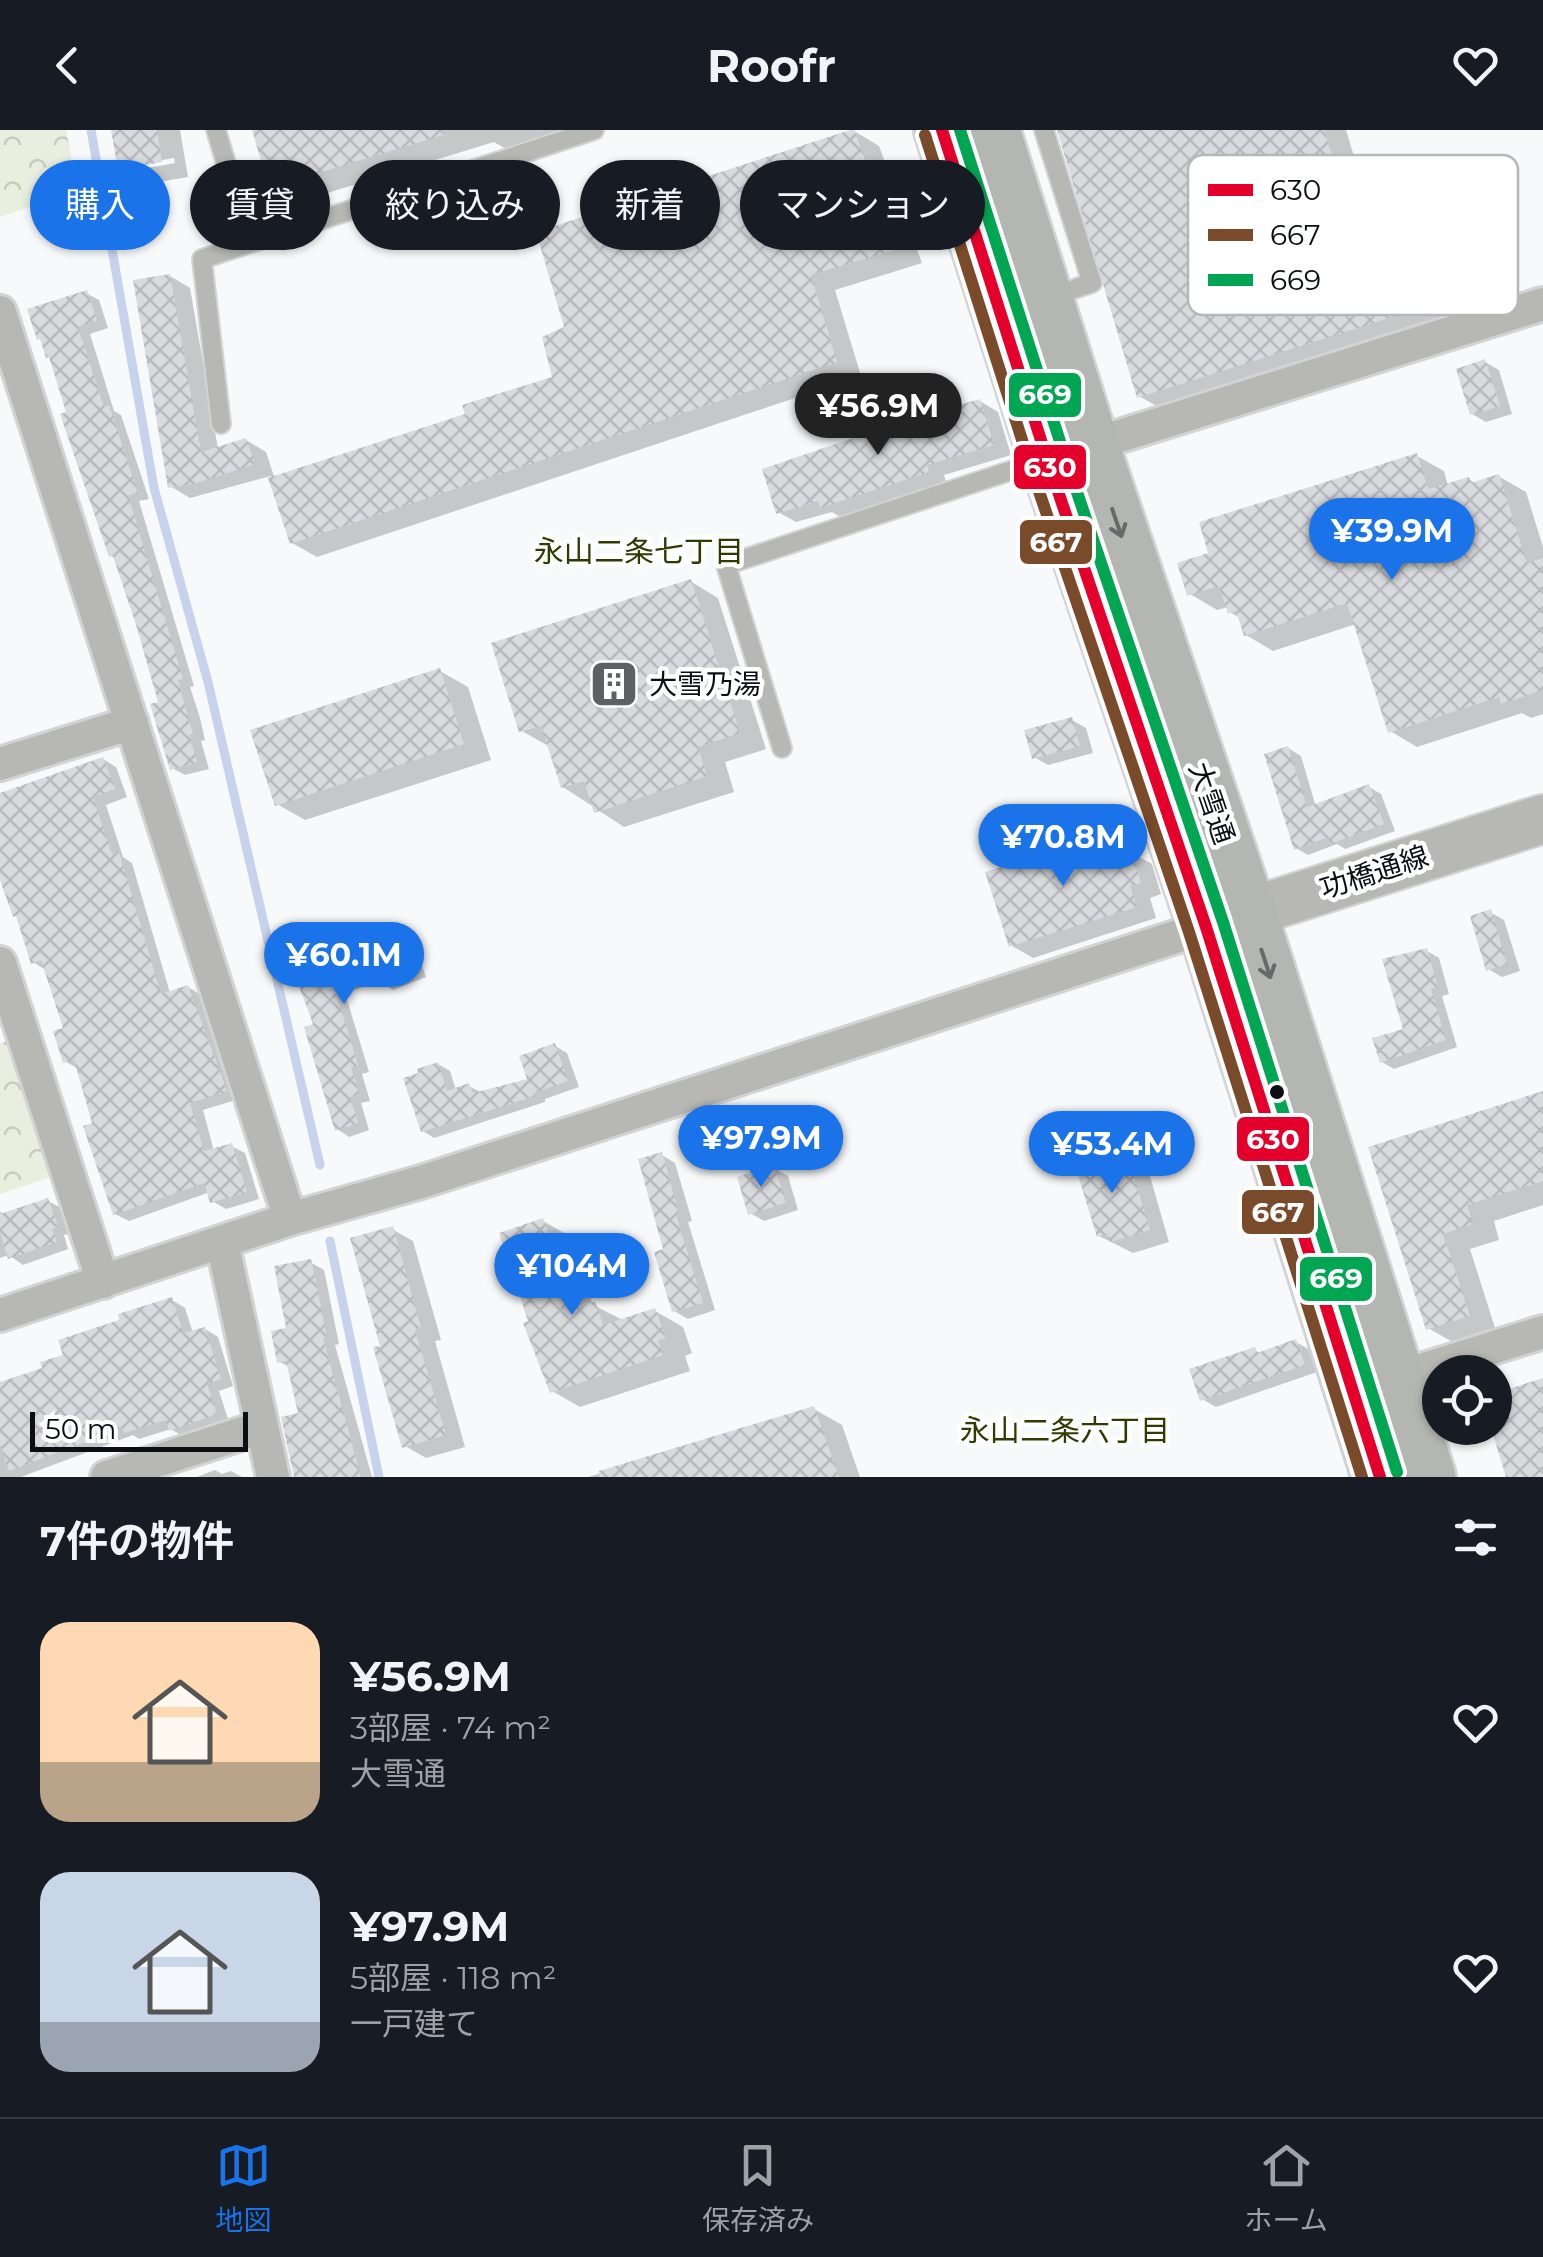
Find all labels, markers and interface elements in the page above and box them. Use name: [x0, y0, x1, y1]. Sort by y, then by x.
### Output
icon: back: [40, 38, 95, 93]
text: Roofr: [707, 38, 836, 93]
icon: heart: [1448, 38, 1503, 93]
legend: [1188, 155, 1518, 315]
chip: 購入: [30, 160, 170, 250]
chip: 賃貸: [190, 160, 330, 250]
chip: 絞り込み: [350, 160, 560, 250]
chip: 新着: [580, 160, 720, 250]
chip: マンション: [740, 160, 985, 250]
text: 630: [1270, 173, 1321, 207]
text: 667: [1270, 218, 1320, 252]
text: 669: [1270, 263, 1321, 297]
line badge: 669: [1007, 371, 1083, 419]
pin: ¥56.9M: [797, 373, 959, 458]
text: 669: [1018, 377, 1072, 411]
text: ¥56.9M: [817, 386, 939, 425]
line badge: 630: [1012, 443, 1088, 491]
text: 630: [1023, 450, 1077, 484]
pin: ¥39.9M: [1311, 498, 1473, 583]
one-way arrow: [1110, 507, 1128, 538]
text: ¥39.9M: [1331, 511, 1453, 550]
line badge: 667: [1018, 518, 1094, 566]
text: 667: [1030, 525, 1082, 559]
district label: 永山二条七丁目: [534, 533, 744, 570]
building icon: 大雪乃湯: [588, 658, 640, 710]
place label: 大雪乃湯: [649, 667, 761, 701]
street label: 大雪通: [1182, 758, 1242, 848]
pin: ¥70.8M: [982, 804, 1144, 889]
text: ¥70.8M: [1000, 817, 1126, 856]
street label: 功橋通線: [1315, 839, 1433, 905]
pin: ¥60.1M: [263, 922, 425, 1007]
text: ¥60.1M: [286, 935, 402, 974]
one-way arrow: [1258, 947, 1276, 979]
unlabelled marker: [1267, 1082, 1287, 1102]
pin: ¥97.9M: [680, 1105, 842, 1190]
pin: ¥53.4M: [1031, 1111, 1193, 1196]
line badge: 630: [1235, 1115, 1311, 1163]
text: ¥97.9M: [700, 1118, 822, 1157]
text: 630: [1246, 1122, 1300, 1156]
text: ¥53.4M: [1051, 1124, 1173, 1163]
line badge: 667: [1240, 1188, 1316, 1236]
text: 667: [1252, 1195, 1304, 1229]
pin: ¥104M: [502, 1233, 642, 1318]
text: ¥104M: [516, 1246, 628, 1285]
line badge: 669: [1298, 1255, 1374, 1303]
text: 669: [1309, 1261, 1363, 1295]
map controls: [1422, 1355, 1512, 1445]
button: locate: [1422, 1355, 1512, 1445]
scale bar: [30, 1407, 248, 1452]
text: 50 m: [45, 1412, 116, 1446]
district label: 永山二条六丁目: [960, 1412, 1170, 1449]
icon: filters: [1448, 1510, 1503, 1565]
text: 7件の物件: [40, 1515, 234, 1567]
text: ¥56.9M: [350, 1650, 511, 1702]
icon: home: [120, 1662, 240, 1782]
icon: heart: [1448, 1695, 1503, 1750]
text: 3部屋 · 74 m²: [350, 1708, 551, 1747]
text: 大雪通: [350, 1754, 446, 1793]
text: ¥97.9M: [350, 1900, 509, 1952]
icon: home: [120, 1912, 240, 2032]
icon: heart: [1448, 1945, 1503, 2000]
text: 5部屋 · 118 m²: [350, 1958, 557, 1997]
text: 一戸建て: [350, 2004, 478, 2043]
tab: 地図: [215, 2138, 271, 2238]
tab: 保存済み: [702, 2138, 814, 2238]
tab: ホーム: [1245, 2138, 1328, 2238]

